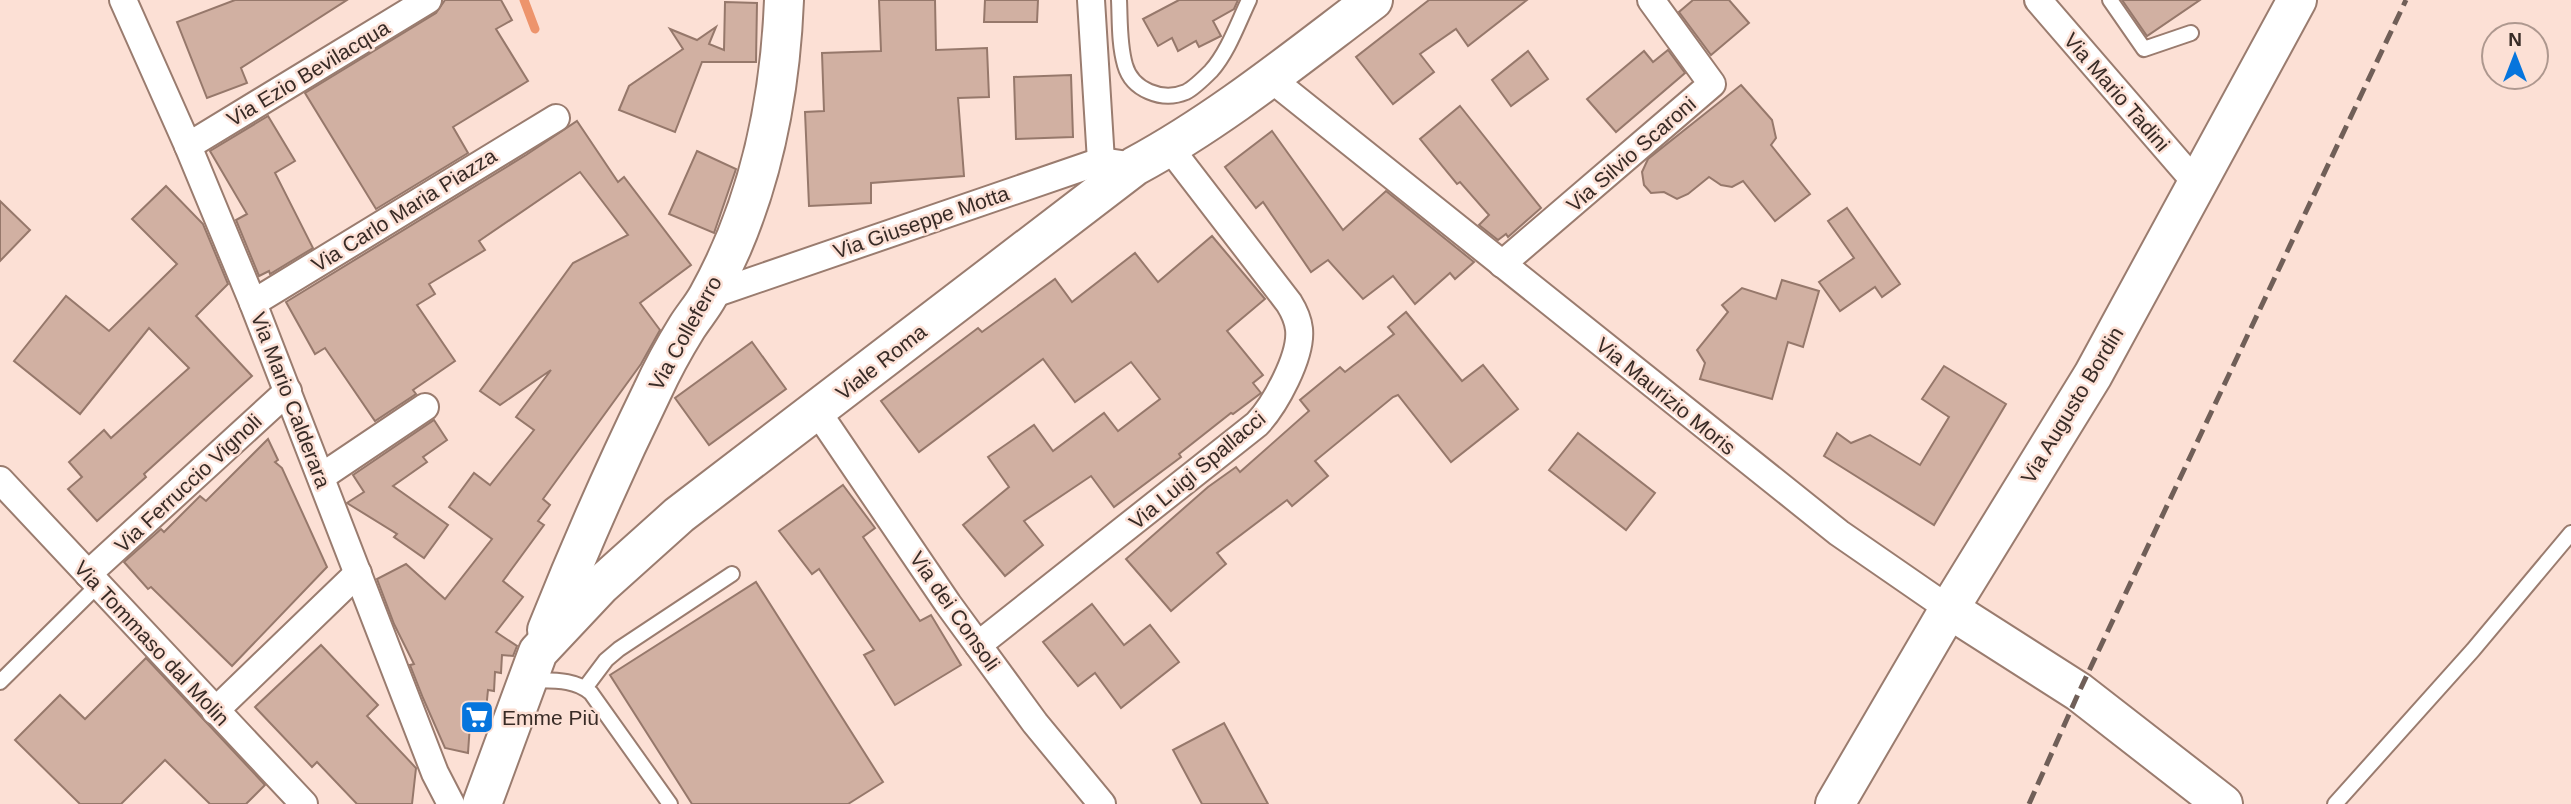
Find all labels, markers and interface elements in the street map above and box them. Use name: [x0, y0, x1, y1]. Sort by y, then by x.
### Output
street label: Via Ezio Bevilacqua: [223, 15, 394, 131]
north arrow: [2480, 21, 2550, 91]
street label: Via Mario Tadini: [2060, 28, 2174, 156]
text: N: [2508, 29, 2522, 50]
street label: Via Silvio Scaroni: [1562, 92, 1700, 216]
street label: Via Carlo Maria Piazza: [308, 144, 501, 276]
street label: Via Giuseppe Motta: [830, 181, 1012, 263]
street label: Via Colleferro: [644, 272, 726, 394]
street label: Via Mario Calderara: [247, 309, 335, 491]
street label: Viale Roma: [831, 319, 931, 404]
street label: Via Augusto Bordin: [2016, 323, 2128, 487]
street label: Via Maurizio Moris: [1592, 333, 1740, 459]
street label: Via Luigi Spallacci: [1124, 407, 1270, 533]
street label: Via Ferruccio Vignoli: [110, 409, 266, 557]
street label: Via dei Consoli: [906, 547, 1004, 675]
street label: Via Tommaso dal Molin: [70, 556, 234, 730]
supermarket icon: Emme Più: [458, 698, 496, 736]
place label: Emme Più: [502, 706, 599, 729]

